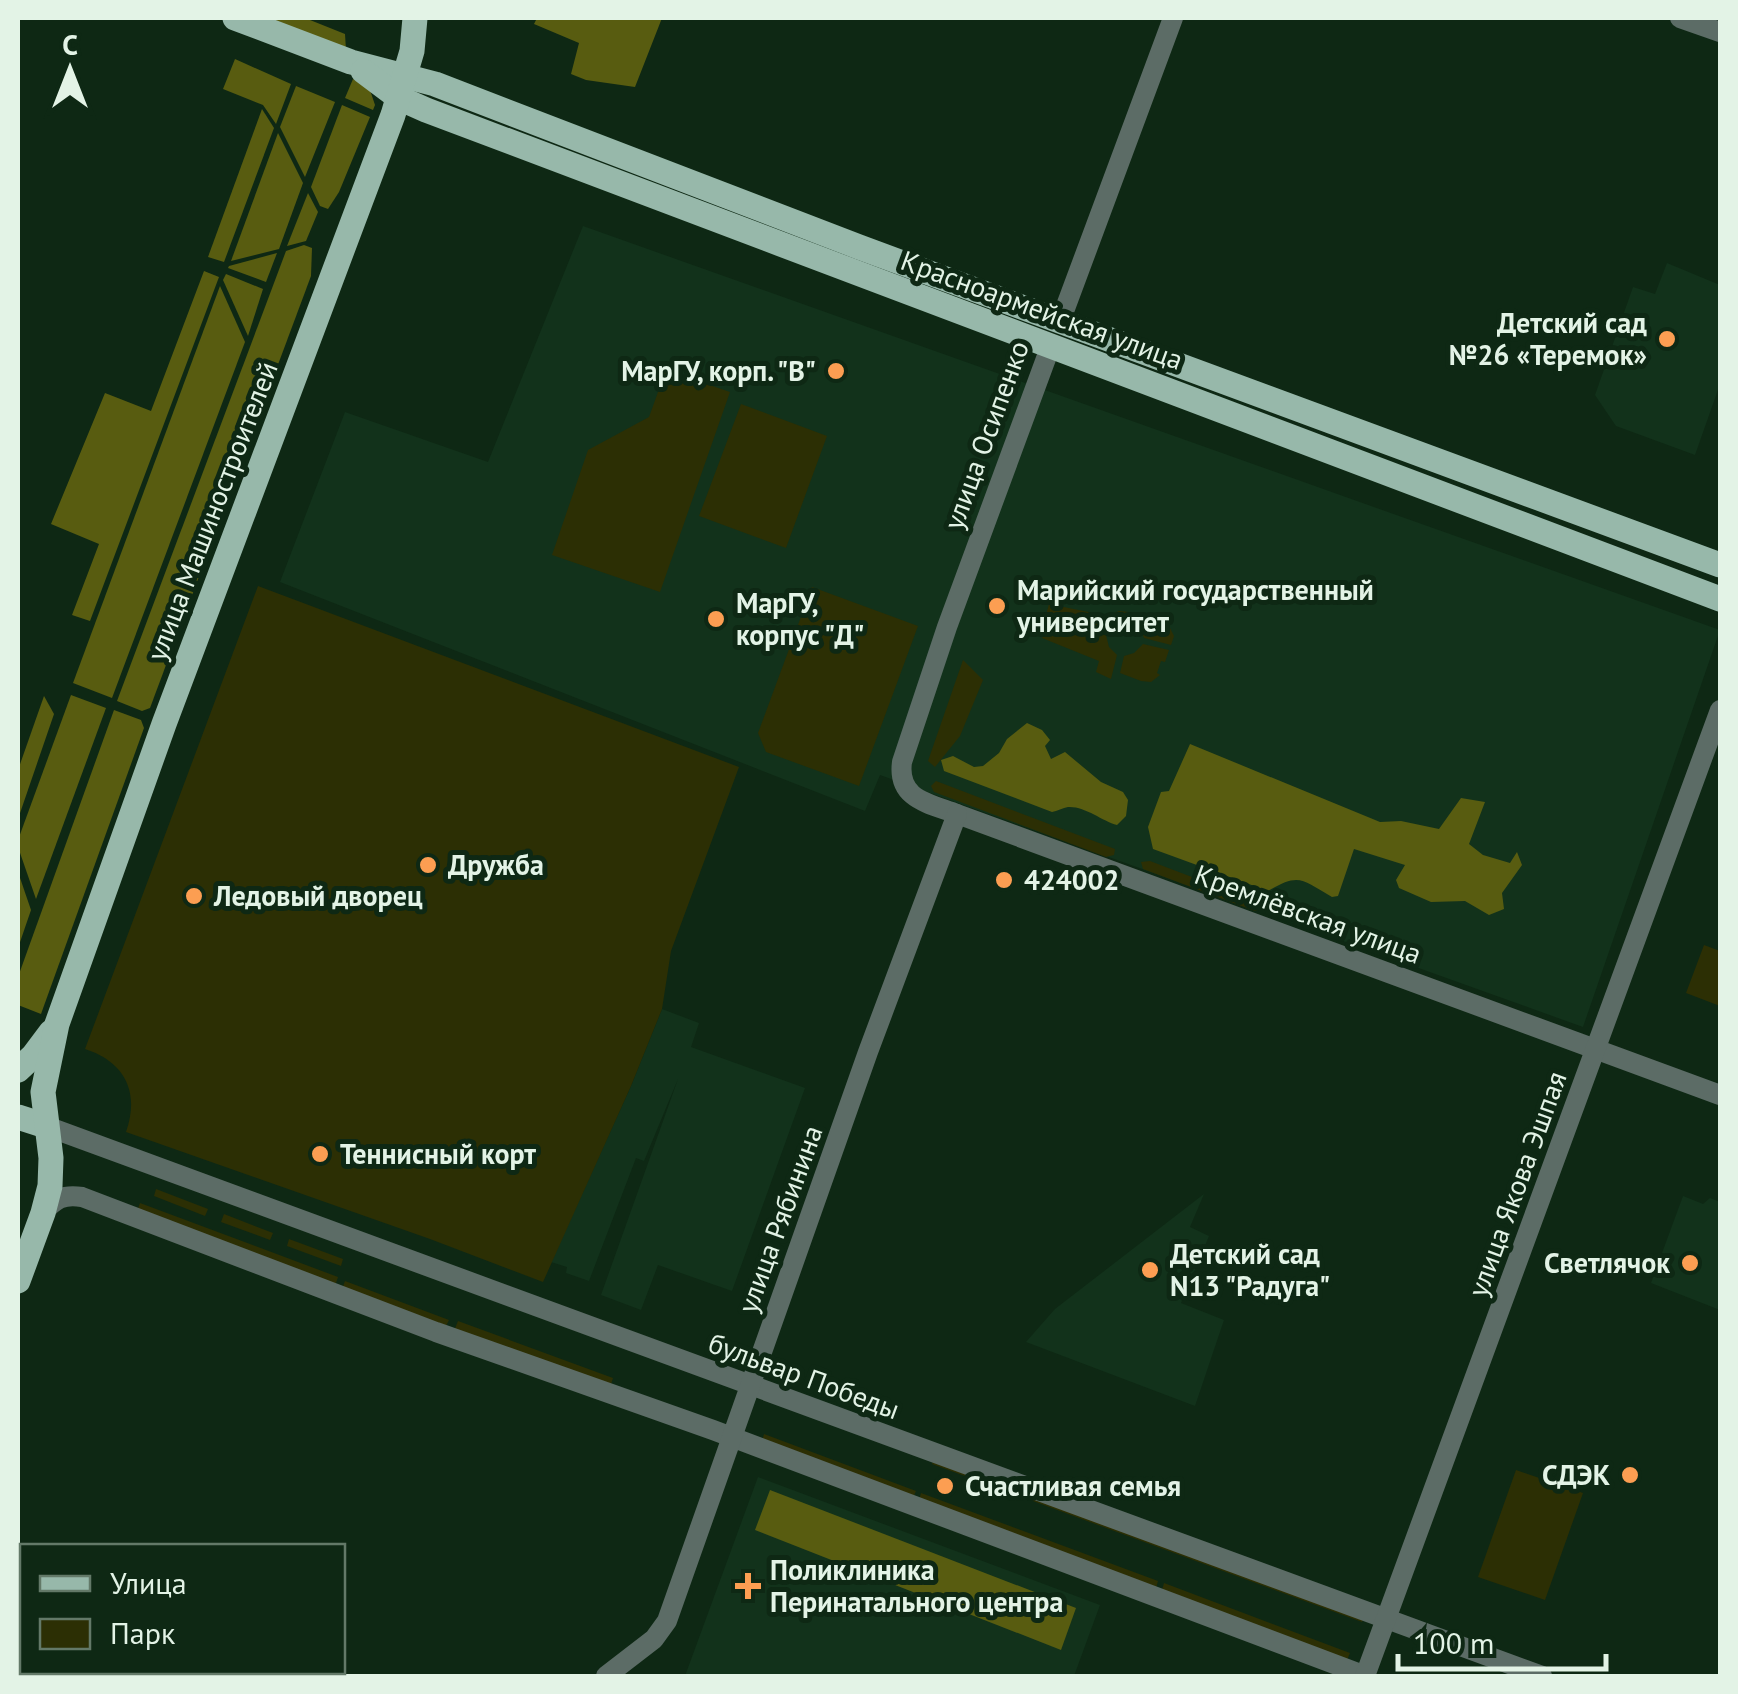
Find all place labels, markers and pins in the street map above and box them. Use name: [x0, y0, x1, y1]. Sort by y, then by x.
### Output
place label: Детский сад №26 «Теремок»: [1449, 304, 1647, 373]
marker: Детский сад №26 «Теремок»: [1656, 328, 1678, 350]
place label: МарГУ, корп. "В": [621, 352, 816, 389]
marker: МарГУ, корп. "В": [825, 360, 847, 382]
place label: Марийский государственный университет: [1016, 571, 1374, 640]
place label: МарГУ, корпус "Д": [736, 584, 865, 653]
marker: Марийский государственный университет: [986, 595, 1008, 617]
marker: МарГУ, корпус "Д": [705, 608, 727, 630]
place label: Дружба: [448, 846, 544, 883]
marker: Дружба: [417, 854, 439, 876]
place label: 424002: [1024, 861, 1119, 898]
marker: 424002: [993, 869, 1015, 891]
place label: Ледовый дворец: [213, 877, 423, 914]
marker: Ледовый дворец: [183, 885, 205, 907]
place label: Теннисный корт: [340, 1135, 536, 1172]
marker: Теннисный корт: [309, 1143, 331, 1165]
place label: Детский сад N13 "Радуга": [1170, 1235, 1330, 1304]
place label: Светлячок: [1544, 1244, 1670, 1281]
marker: Светлячок: [1679, 1252, 1701, 1274]
marker: Детский сад N13 "Радуга": [1139, 1259, 1161, 1281]
place label: СДЭК: [1542, 1456, 1611, 1493]
marker: СДЭК: [1619, 1464, 1641, 1486]
place label: Счастливая семья: [965, 1467, 1181, 1504]
marker: Счастливая семья: [934, 1475, 956, 1497]
place label: Поликлиника Перинатального центра: [770, 1551, 1063, 1620]
marker: Поликлиника Перинатального центра: [735, 1573, 761, 1599]

